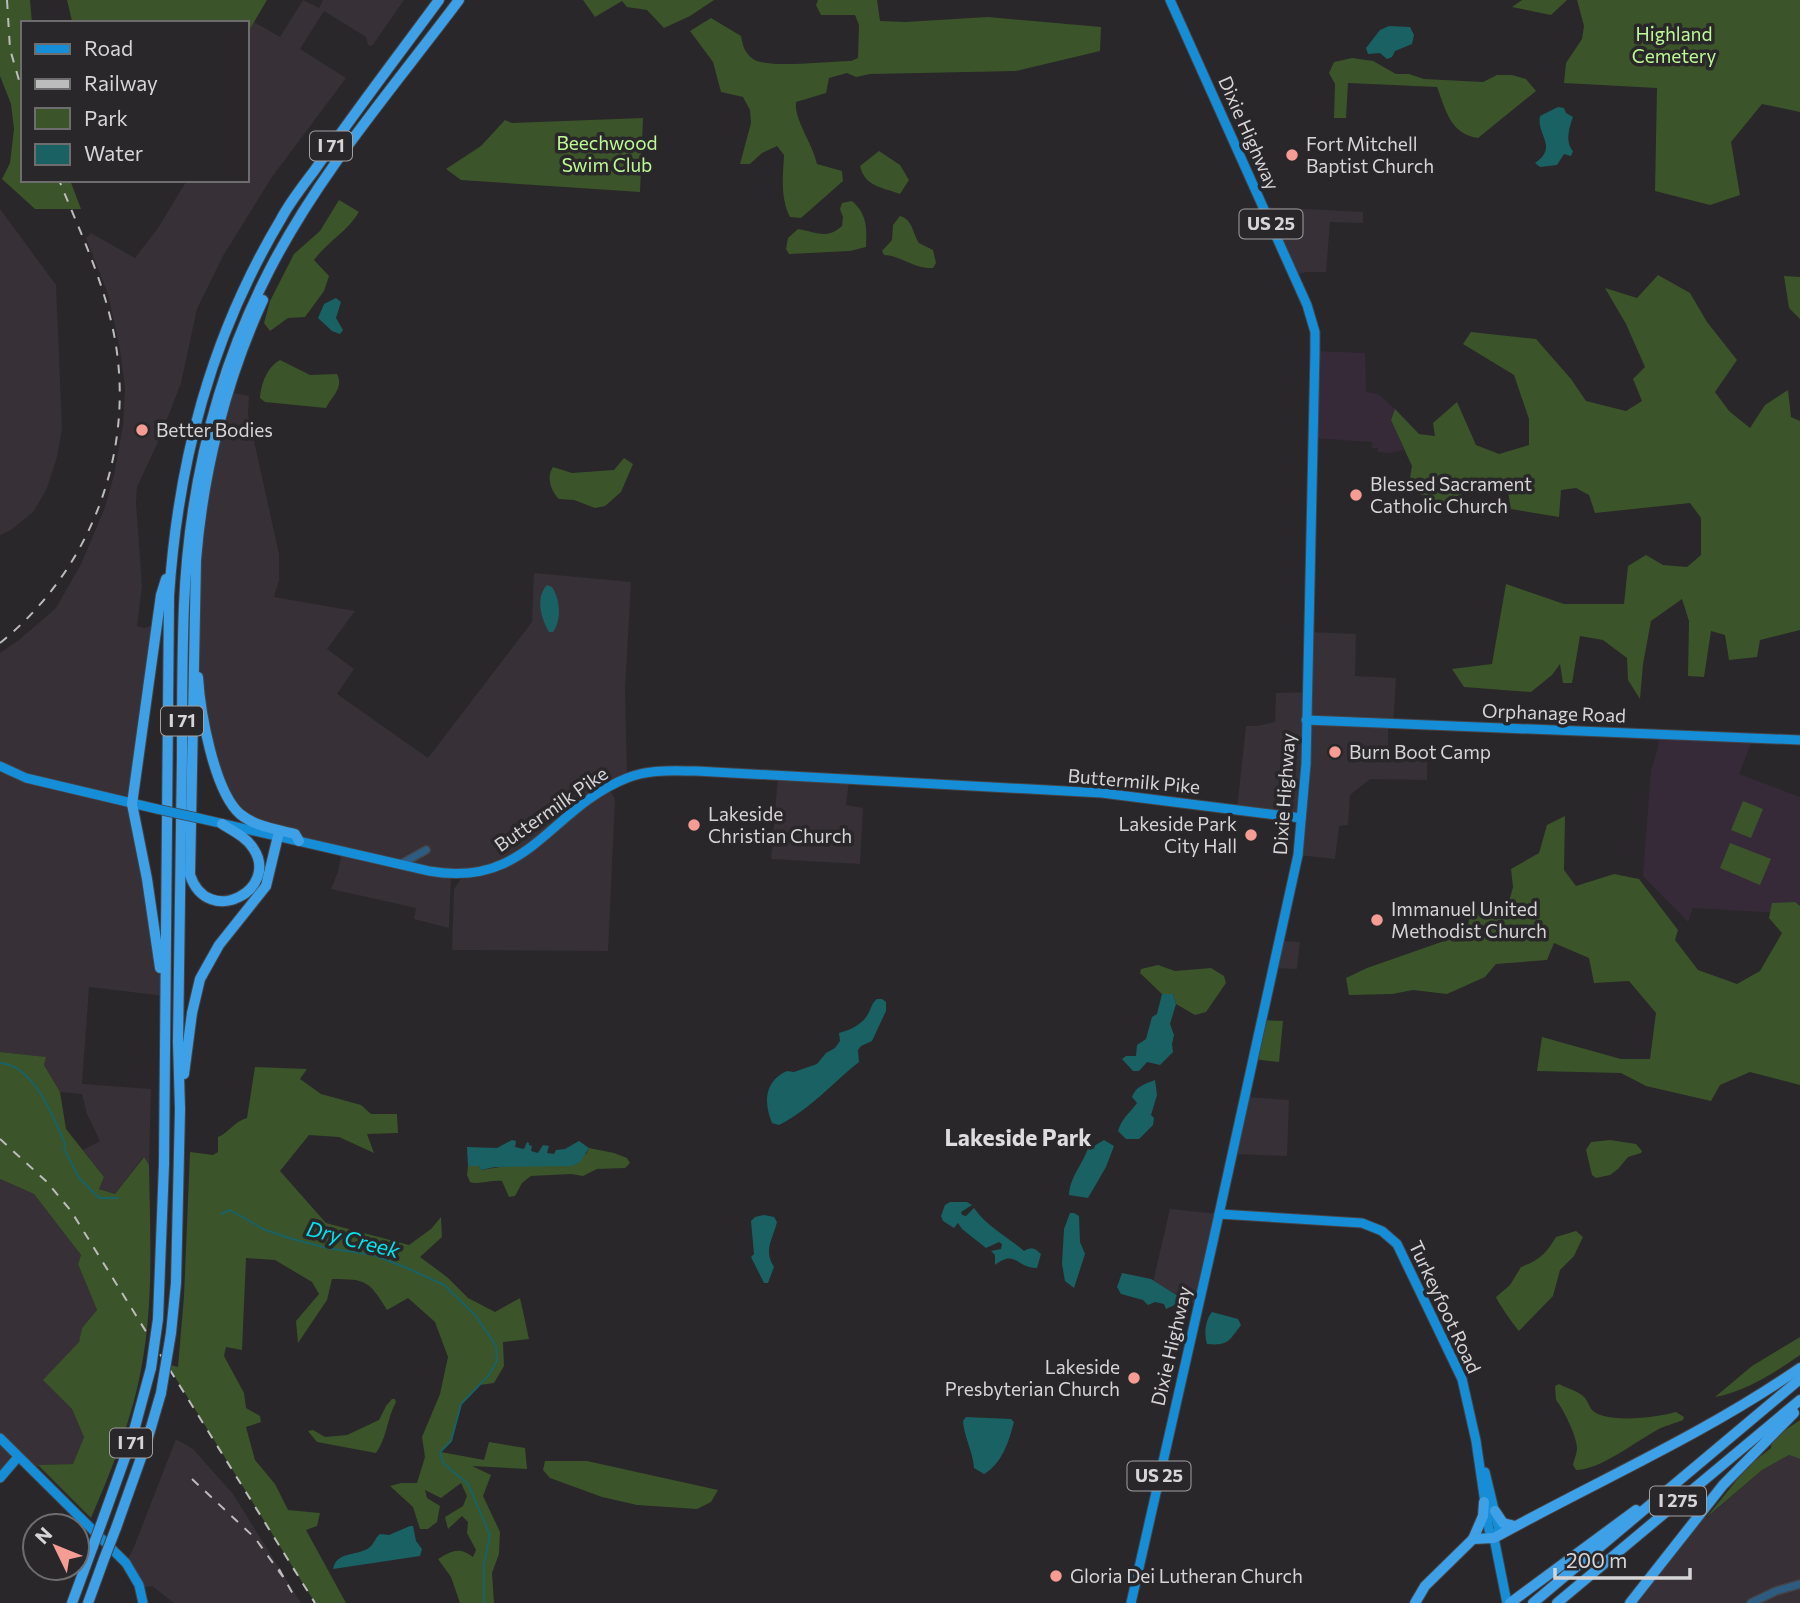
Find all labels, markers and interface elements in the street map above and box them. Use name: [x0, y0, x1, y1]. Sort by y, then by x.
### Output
legend: [21, 21, 248, 182]
park label: Highland Cemetery: [1632, 22, 1716, 67]
text: Road: [84, 35, 133, 60]
text: Railway: [84, 70, 158, 95]
street label: Dixie Highway: [1214, 72, 1285, 193]
text: Park: [84, 105, 128, 130]
park label: Beechwood Swim Club: [557, 131, 657, 176]
road number: I 71: [310, 132, 352, 160]
place label: Fort Mitchell Baptist Church: [1306, 132, 1434, 177]
text: Water: [84, 140, 143, 165]
marker: Fort Mitchell Baptist Church: [1284, 147, 1300, 163]
road number: US 25: [1240, 210, 1302, 238]
place label: Better Bodies: [156, 418, 273, 441]
marker: Better Bodies: [134, 422, 150, 438]
place label: Blessed Sacrament Catholic Church: [1370, 472, 1532, 517]
marker: Blessed Sacrament Catholic Church: [1348, 487, 1364, 503]
street label: Orphanage Road: [1482, 698, 1626, 727]
road number: I 71: [161, 706, 203, 736]
street label: Dixie Highway: [1268, 732, 1299, 856]
place label: Burn Boot Camp: [1349, 740, 1491, 763]
marker: Burn Boot Camp: [1327, 744, 1343, 760]
street label: Buttermilk Pike: [490, 761, 612, 856]
street label: Buttermilk Pike: [1067, 763, 1201, 798]
place label: Lakeside Christian Church: [708, 802, 852, 847]
place label: Lakeside Park City Hall: [1118, 812, 1237, 857]
marker: Lakeside Christian Church: [686, 817, 702, 833]
marker: Lakeside Park City Hall: [1243, 827, 1259, 843]
place label: Immanuel United Methodist Church: [1391, 897, 1547, 942]
marker: Immanuel United Methodist Church: [1369, 912, 1385, 928]
district label: Lakeside Park: [945, 1123, 1092, 1151]
water label: Dry Creek: [304, 1215, 403, 1262]
street label: Turkeyfoot Road: [1405, 1237, 1486, 1377]
street label: Dixie Highway: [1146, 1284, 1195, 1408]
place label: Lakeside Presbyterian Church: [945, 1355, 1120, 1400]
marker: Lakeside Presbyterian Church: [1126, 1370, 1142, 1386]
road number: I 71: [110, 1428, 152, 1458]
road number: US 25: [1128, 1462, 1190, 1490]
road number: I 275: [1650, 1486, 1706, 1516]
north arrow: [21, 1512, 91, 1582]
text: N: [30, 1522, 56, 1548]
scale bar: [1555, 1536, 1690, 1580]
text: 200 m: [1566, 1547, 1627, 1572]
place label: Gloria Dei Lutheran Church: [1070, 1564, 1303, 1587]
marker: Gloria Dei Lutheran Church: [1048, 1568, 1064, 1584]

